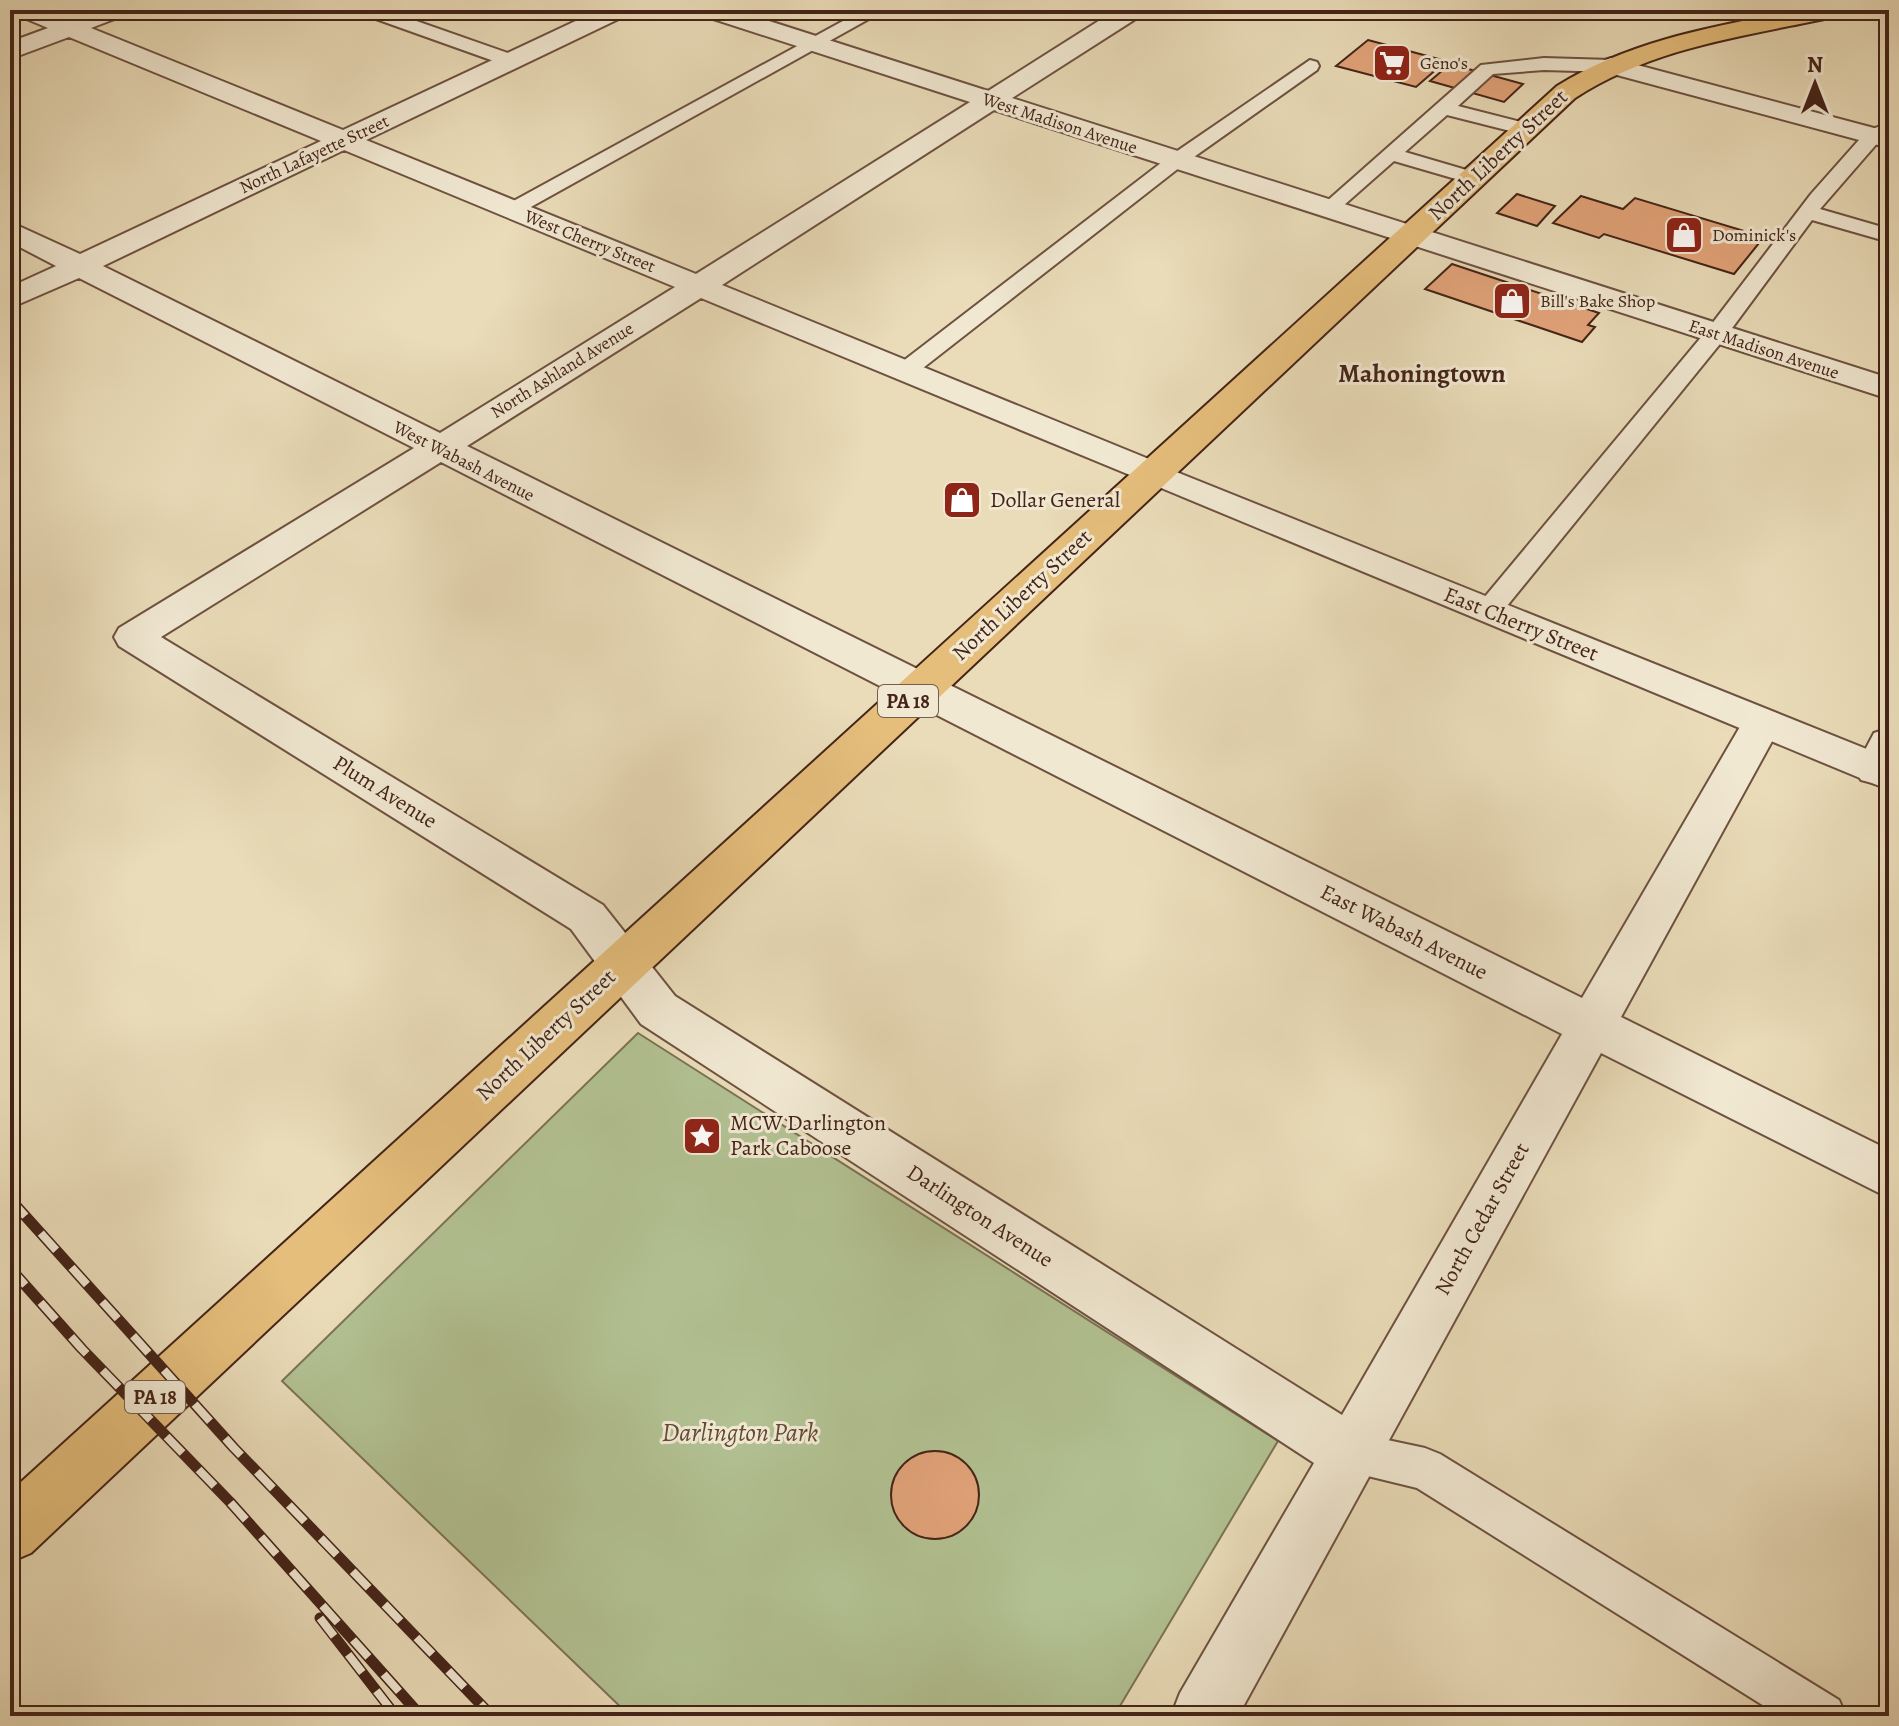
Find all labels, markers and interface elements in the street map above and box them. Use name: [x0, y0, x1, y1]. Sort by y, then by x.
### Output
supermarket icon: Geno's: [1371, 42, 1413, 84]
north arrow: [1775, 44, 1855, 124]
text: N: [1807, 50, 1823, 80]
place label: Geno's: [1420, 51, 1468, 75]
street label: North Liberty Street: [1422, 82, 1574, 228]
street label: West Madison Avenue: [978, 86, 1141, 159]
street label: North Lafayette Street: [235, 109, 393, 199]
street label: West Cherry Street: [520, 203, 659, 278]
shop icon: Dominick's: [1663, 214, 1705, 256]
place label: Dominick's: [1712, 223, 1796, 247]
shop icon: Bill's Bake Shop: [1491, 280, 1533, 322]
place label: Bill's Bake Shop: [1540, 289, 1655, 313]
street label: East Madison Avenue: [1686, 313, 1842, 385]
street label: North Ashland Avenue: [486, 316, 638, 424]
district label: Mahoningtown: [1338, 356, 1506, 391]
street label: West Wabash Avenue: [388, 415, 539, 507]
shop icon: Dollar General: [941, 479, 983, 521]
place label: Dollar General: [990, 485, 1120, 515]
street label: North Liberty Street: [946, 522, 1098, 668]
street label: East Cherry Street: [1439, 579, 1603, 669]
road number: PA 18: [878, 685, 938, 717]
street label: Plum Avenue: [327, 748, 443, 836]
street label: East Wabash Avenue: [1315, 877, 1493, 987]
street label: North Liberty Street: [470, 962, 622, 1108]
place label: MCW Darlington Park Caboose: [730, 1108, 886, 1163]
place icon: MCW Darlington Park Caboose: [681, 1115, 723, 1157]
street label: North Cedar Street: [1428, 1137, 1536, 1301]
street label: Darlington Avenue: [901, 1157, 1059, 1275]
road number: PA 18: [125, 1381, 185, 1413]
park label: Darlington Park: [662, 1415, 818, 1450]

